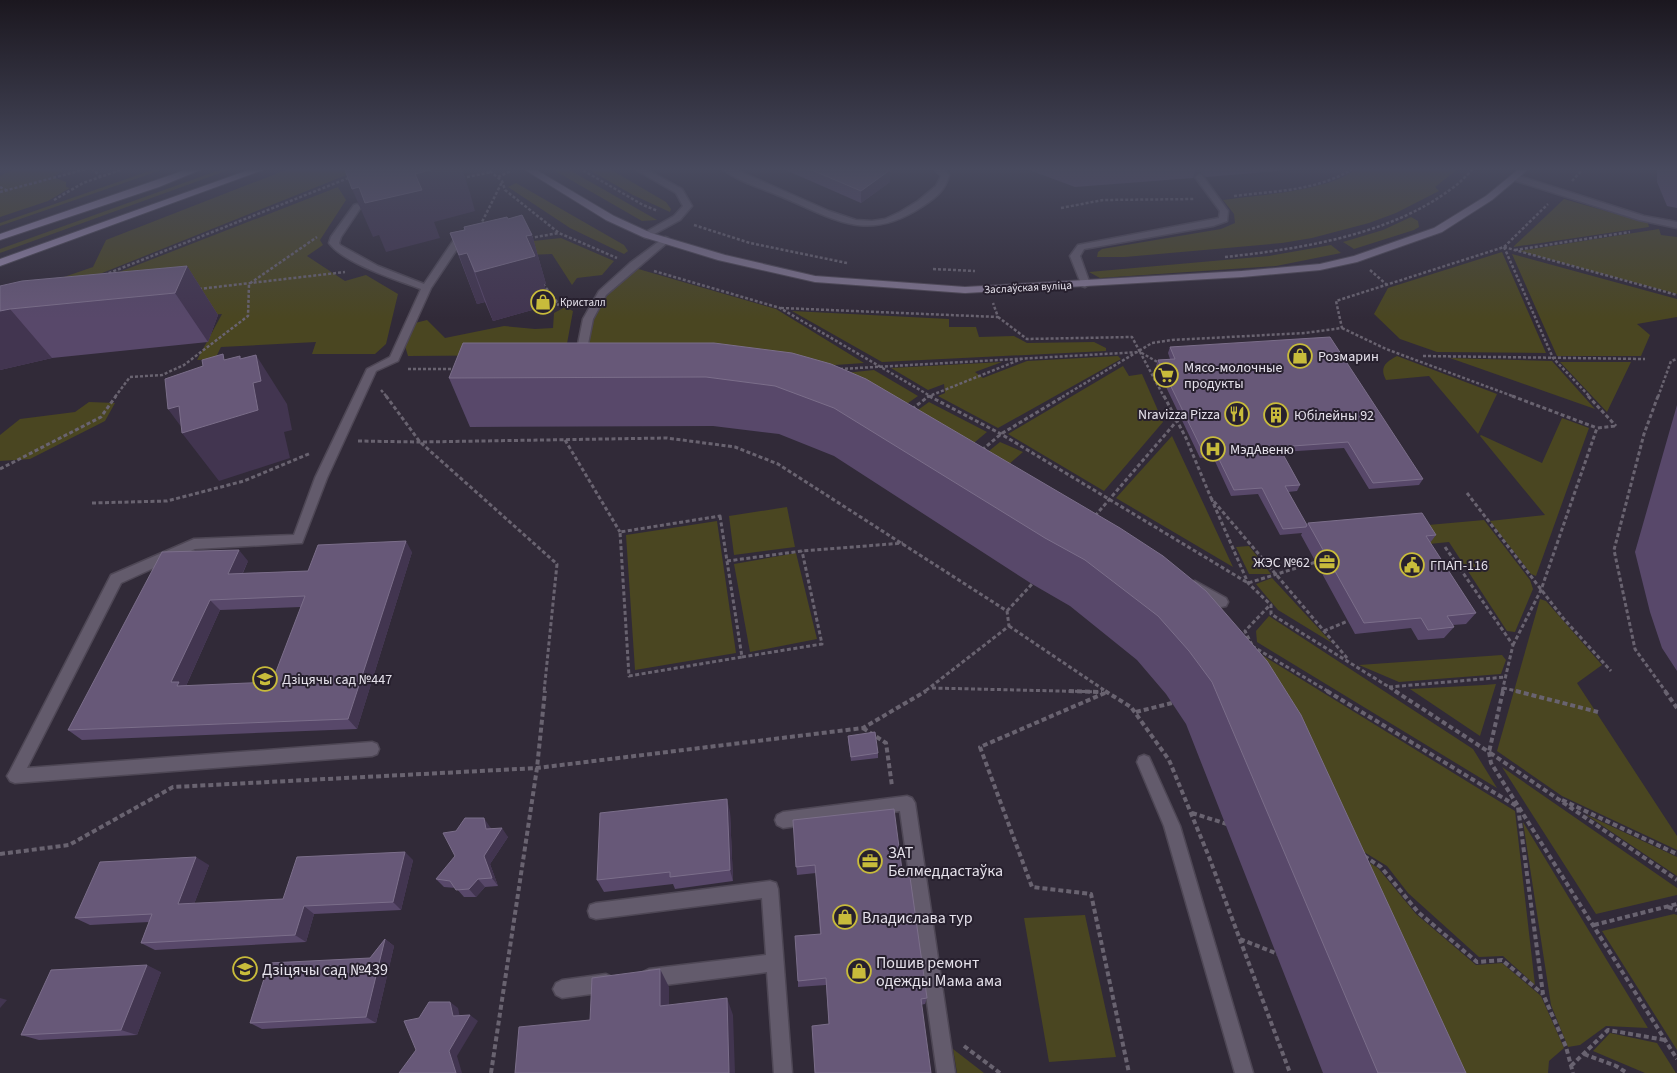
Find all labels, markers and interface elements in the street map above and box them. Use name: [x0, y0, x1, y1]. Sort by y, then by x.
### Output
street label: Заслаўская вуліца: [984, 278, 1072, 297]
shop icon: Кристалл: [530, 289, 556, 315]
place label: Кристалл: [560, 295, 606, 310]
shop icon: Розмарин: [1287, 343, 1313, 369]
place label: Розмарин: [1318, 347, 1379, 367]
place label: Мясо-молочные продукты: [1184, 358, 1282, 394]
supermarket icon: Мясо-молочные продукты: [1153, 362, 1179, 388]
restaurant icon: Nravizza Pizza: [1224, 401, 1250, 427]
building icon: Юбілейны 92: [1263, 402, 1289, 428]
place label: Nravizza Pizza: [1138, 405, 1220, 425]
place label: Юбілейны 92: [1294, 406, 1374, 426]
hospital icon: МэдАвеню: [1200, 436, 1226, 462]
place label: МэдАвеню: [1230, 440, 1294, 460]
office icon: ЖЭС №62: [1314, 549, 1340, 575]
public building icon: ГПАП-116: [1399, 552, 1425, 578]
place label: ЖЭС №62: [1253, 553, 1310, 573]
place label: ГПАП-116: [1430, 556, 1488, 576]
school or university icon: Дзіцячы сад №447: [252, 666, 278, 692]
place label: Дзіцячы сад №447: [282, 670, 392, 690]
place label: ЗАТ Белмеддастаўка: [888, 842, 1003, 882]
office icon: ЗАТ Белмеддастаўка: [857, 848, 883, 874]
shop icon: Владислава тур: [832, 904, 858, 930]
place label: Владислава тур: [862, 907, 973, 929]
place label: Пошив ремонт одежды Мама ама: [876, 952, 1002, 992]
school or university icon: Дзіцячы сад №439: [232, 956, 258, 982]
shop icon: Пошив ремонт одежды Мама ама: [846, 958, 872, 984]
place label: Дзіцячы сад №439: [262, 959, 388, 981]

